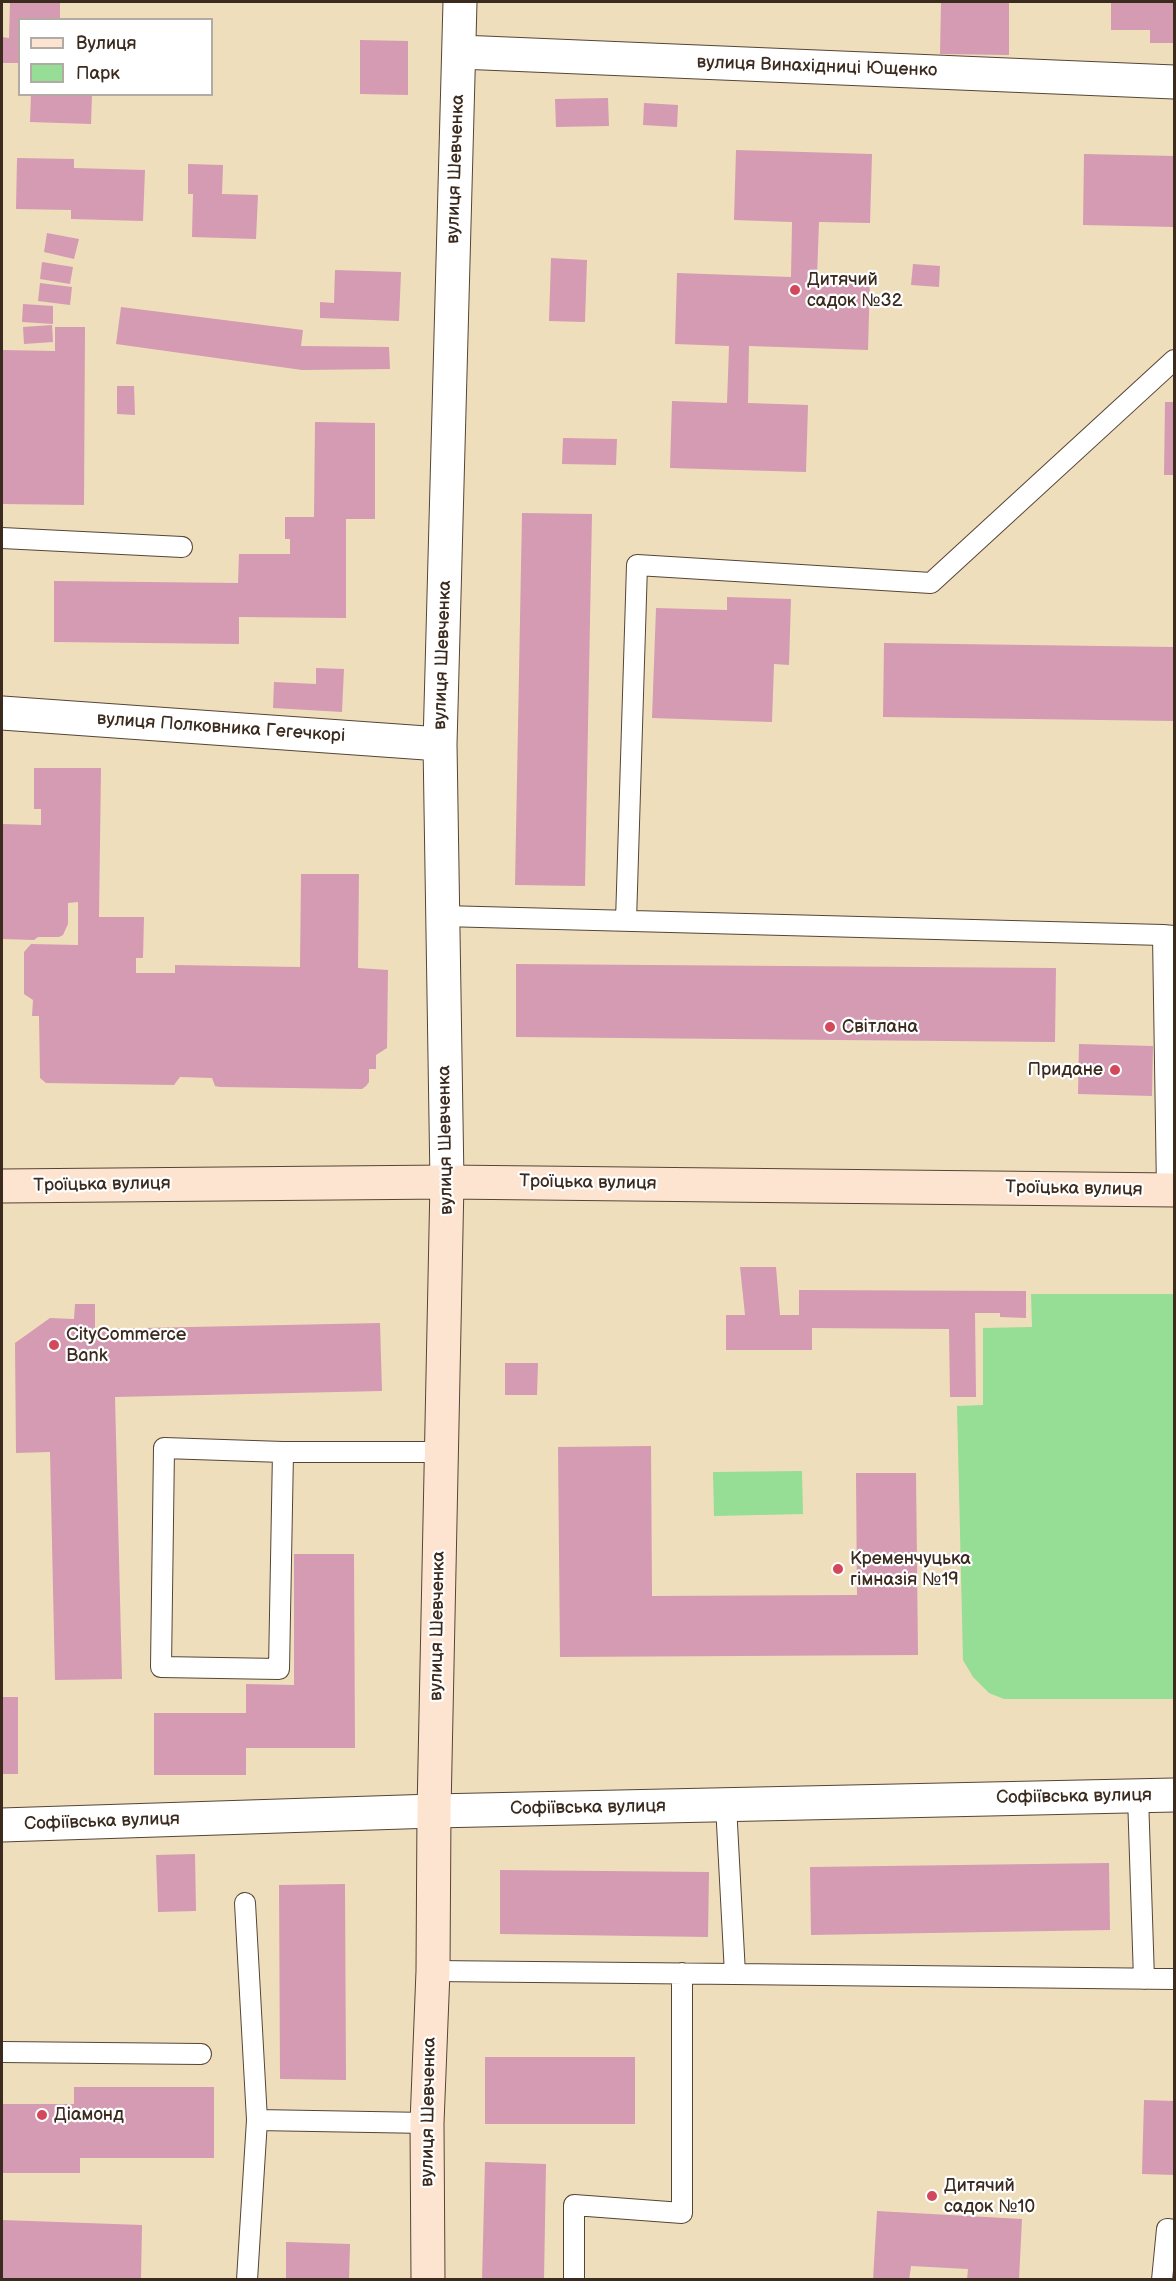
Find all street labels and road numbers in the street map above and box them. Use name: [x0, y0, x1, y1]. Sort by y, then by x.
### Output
street label: вулиця Винахідниці Ющенко: [696, 52, 938, 82]
street label: вулиця Шевченка: [443, 94, 469, 244]
street label: вулиця Шевченка: [430, 580, 456, 730]
street label: вулиця Полковника Гегечкорі: [96, 709, 346, 747]
street label: вулиця Шевченка: [434, 1065, 458, 1215]
street label: Троїцька вулиця: [519, 1171, 657, 1195]
street label: Троїцька вулиця: [33, 1173, 171, 1197]
street label: Троїцька вулиця: [1005, 1177, 1143, 1201]
street label: вулиця Шевченка: [426, 1551, 450, 1701]
street label: Софіївська вулиця: [996, 1785, 1152, 1809]
street label: Софіївська вулиця: [510, 1796, 666, 1820]
street label: Софіївська вулиця: [24, 1808, 180, 1836]
street label: вулиця Шевченка: [417, 2037, 441, 2187]

